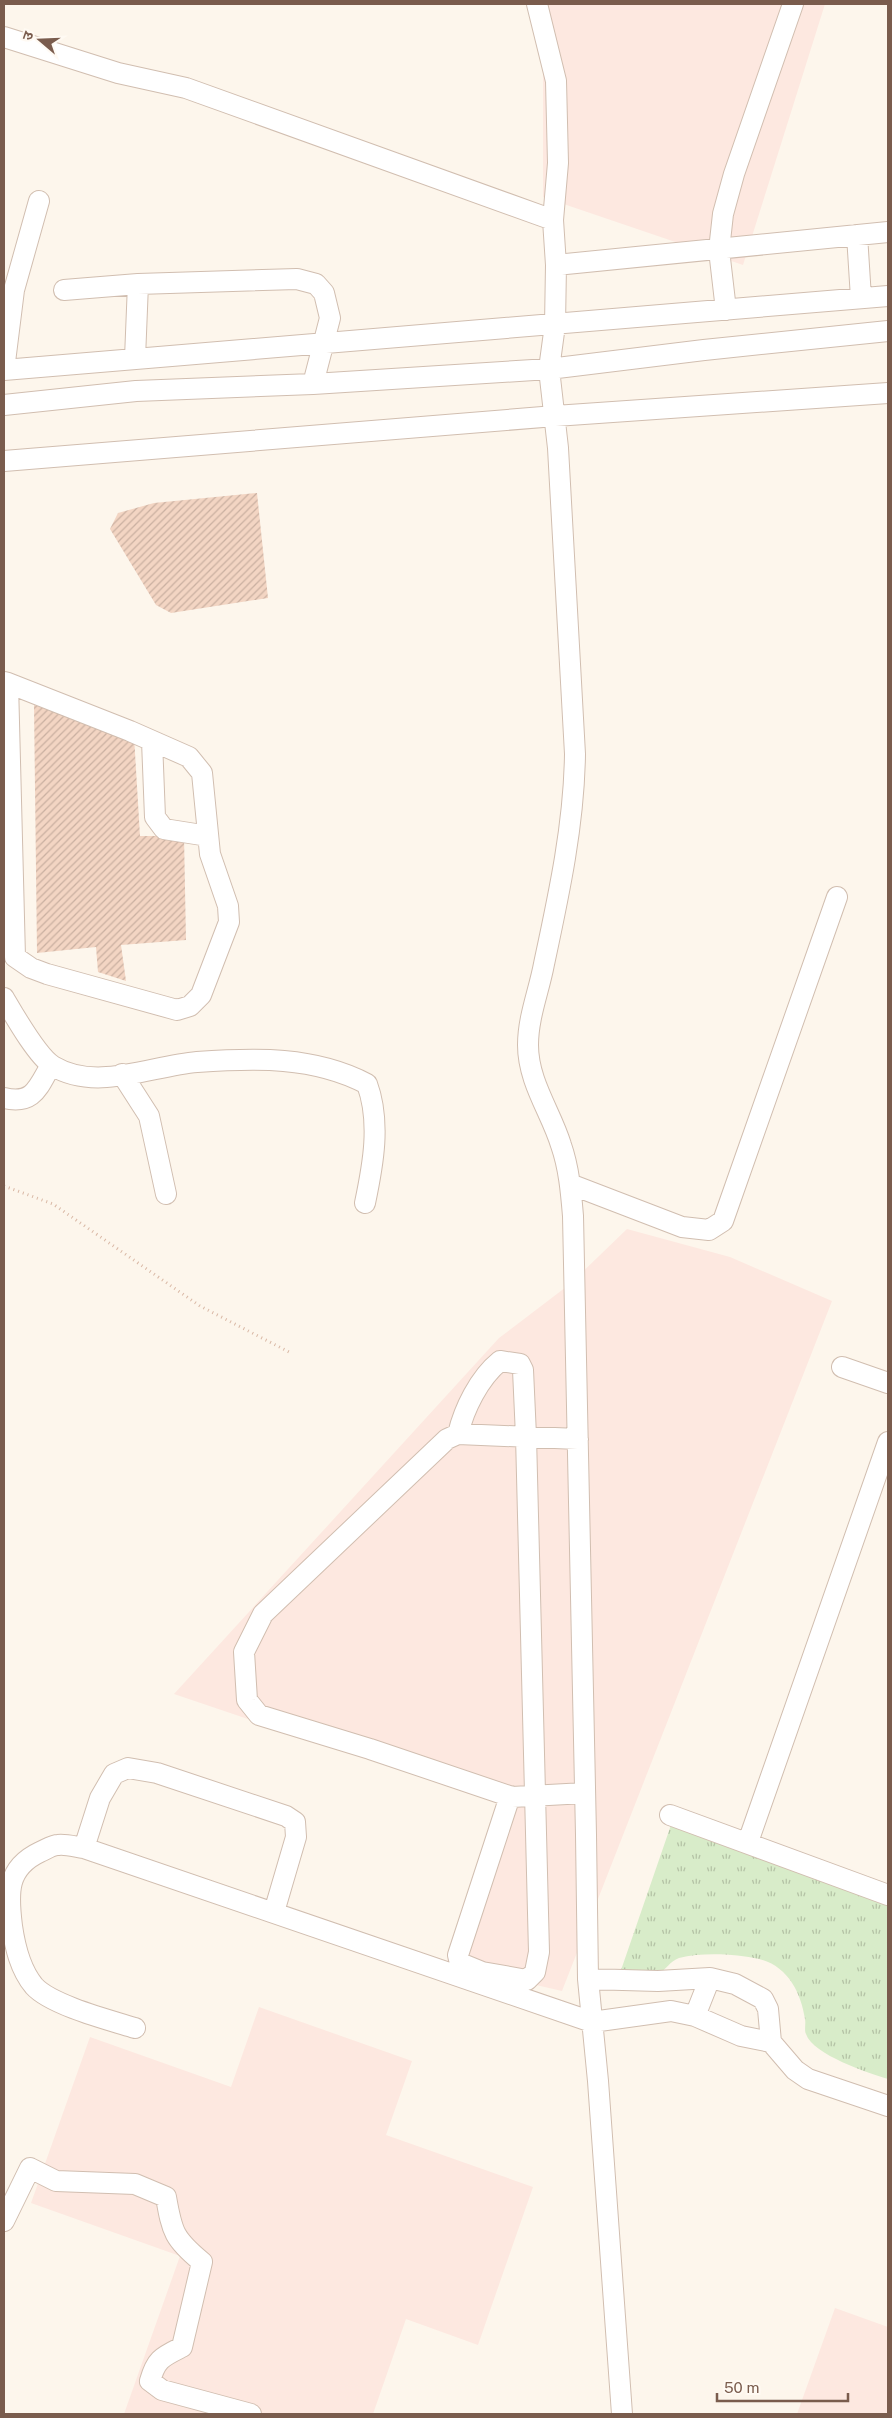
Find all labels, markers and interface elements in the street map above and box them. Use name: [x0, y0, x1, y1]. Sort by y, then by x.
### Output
north arrow: [15, 15, 65, 65]
text: उ: [19, 29, 37, 42]
scale bar: [717, 2370, 848, 2402]
text: 50 m: [724, 2379, 759, 2396]

